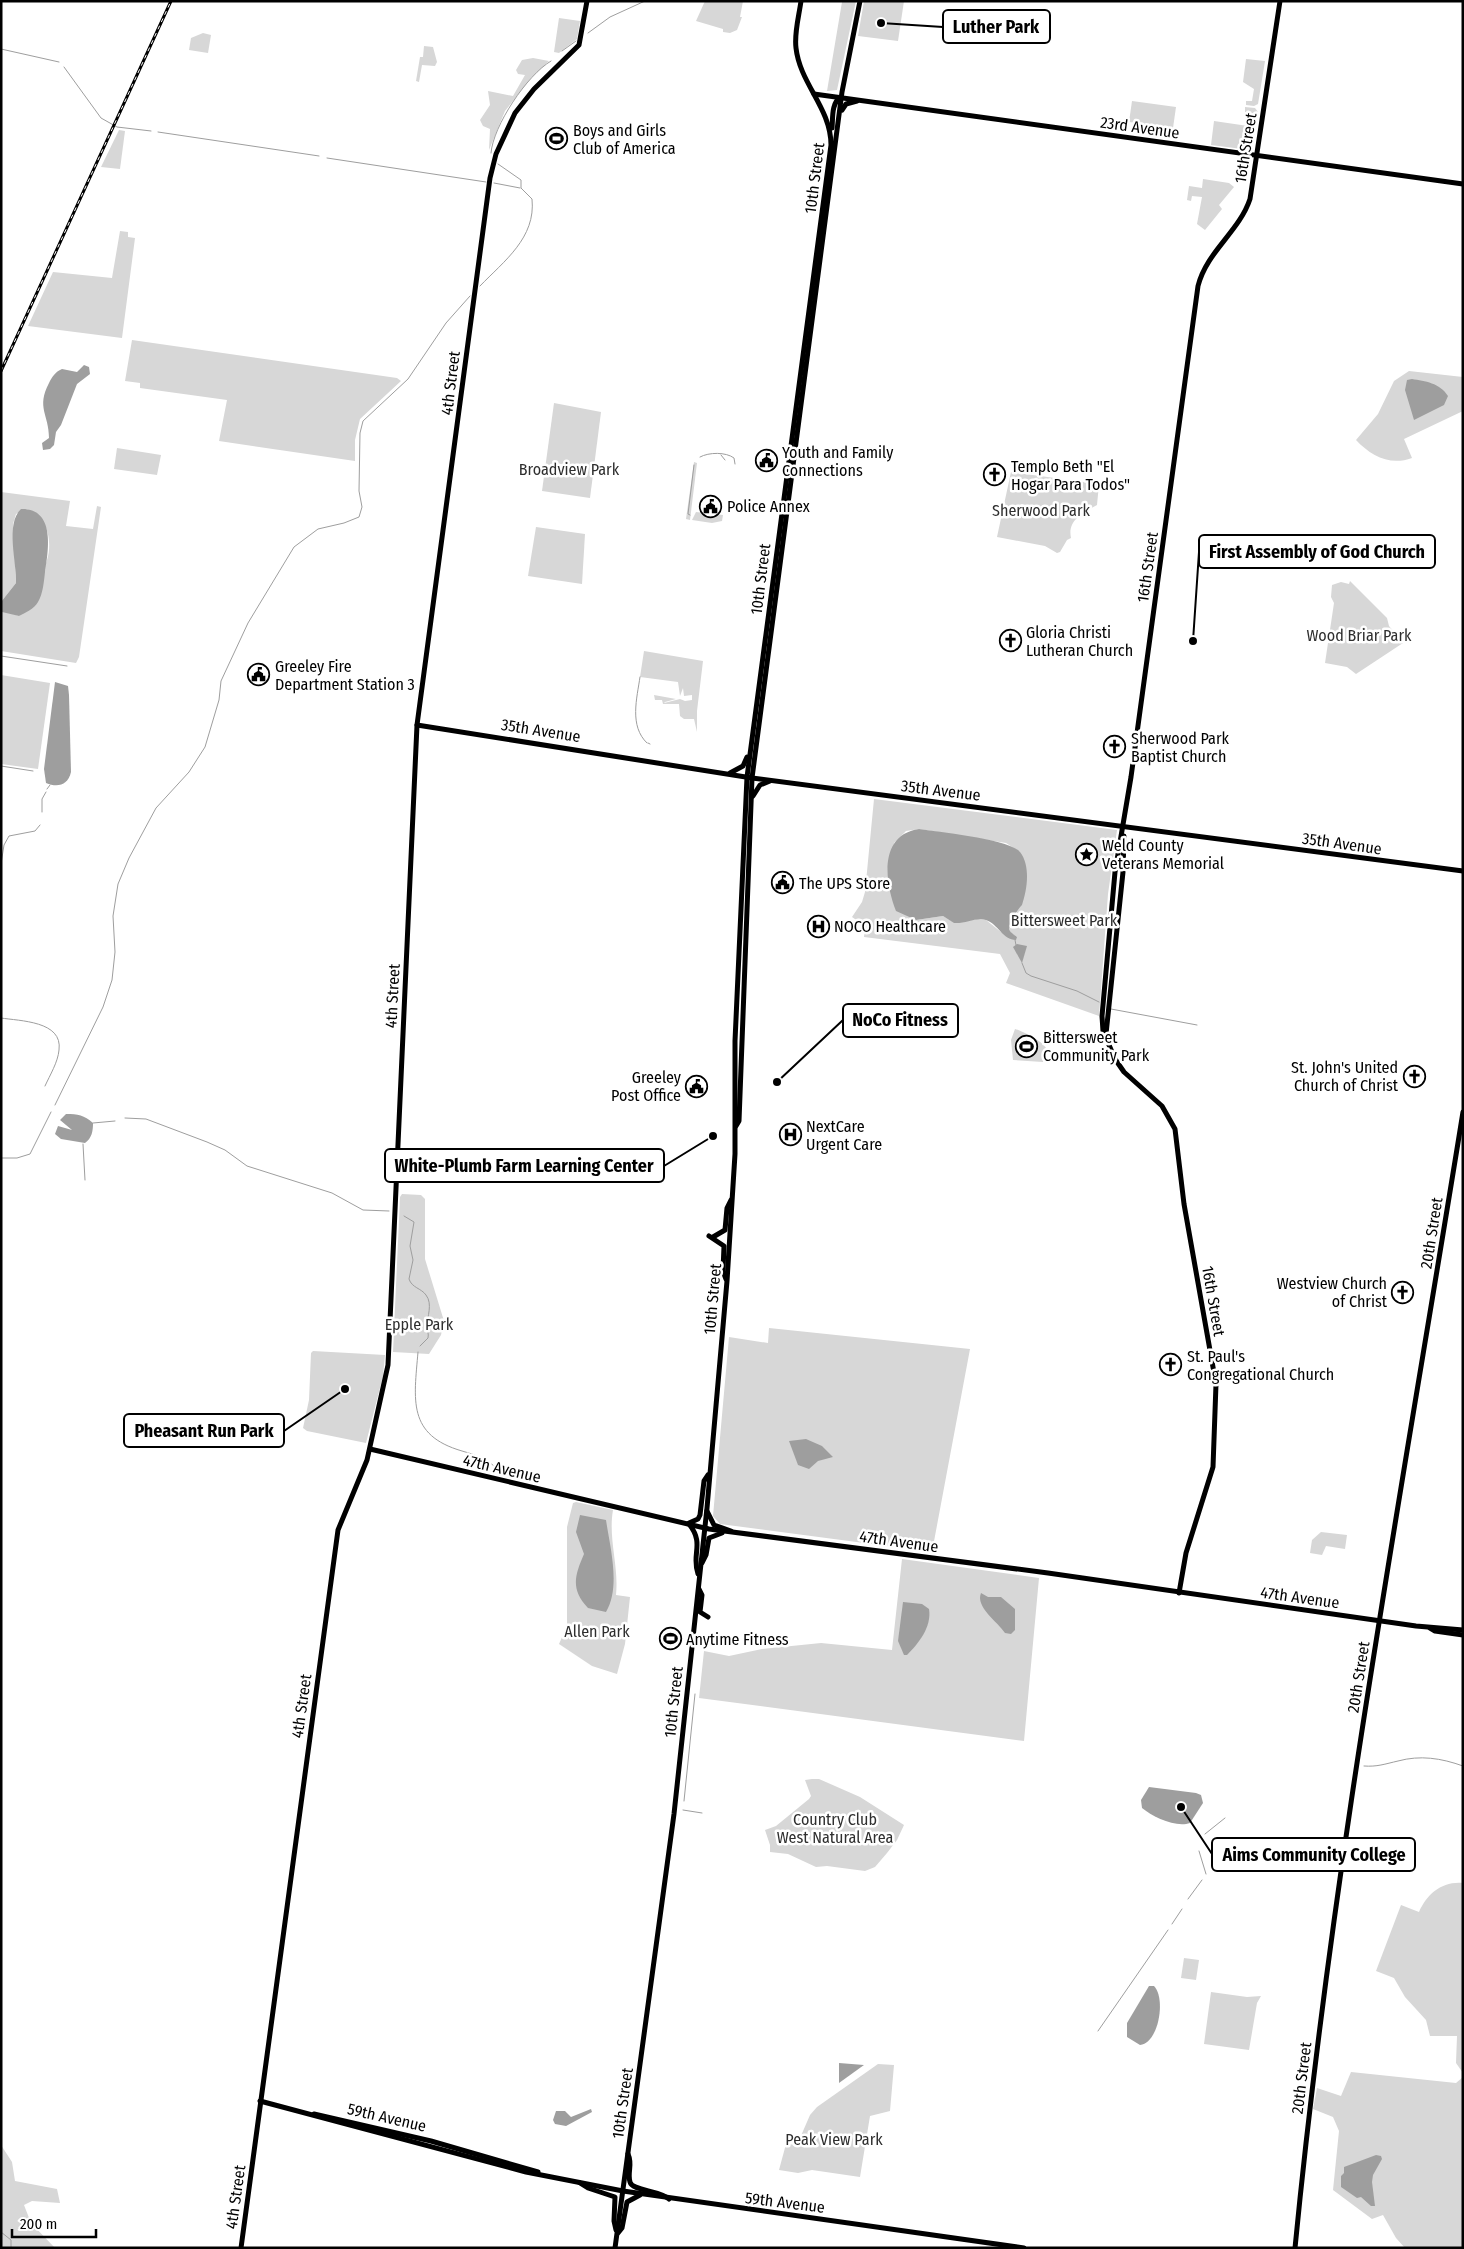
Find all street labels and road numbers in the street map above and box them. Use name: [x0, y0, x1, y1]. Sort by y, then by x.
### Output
street label: 16th Street: [1231, 111, 1261, 185]
street label: 23rd Avenue: [1099, 113, 1181, 142]
street label: 10th Street: [801, 141, 828, 215]
street label: 4th Street: [437, 349, 464, 416]
street label: 16th Street: [1133, 530, 1162, 604]
street label: 10th Street: [747, 542, 774, 616]
street label: 35th Avenue: [500, 715, 582, 746]
street label: 35th Avenue: [900, 776, 982, 805]
street label: 35th Avenue: [1301, 829, 1383, 858]
street label: 4th Street: [381, 963, 404, 1029]
street label: 20th Street: [1416, 1195, 1447, 1270]
street label: 10th Street: [700, 1262, 725, 1335]
street label: 16th Street: [1198, 1264, 1229, 1338]
street label: 47th Avenue: [461, 1450, 543, 1487]
street label: 47th Avenue: [858, 1527, 940, 1556]
street label: 47th Avenue: [1259, 1583, 1341, 1612]
street label: 20th Street: [1343, 1639, 1374, 1714]
street label: 10th Street: [660, 1665, 687, 1739]
street label: 4th Street: [288, 1672, 315, 1739]
street label: 20th Street: [1288, 2040, 1315, 2115]
street label: 10th Street: [608, 2066, 637, 2140]
street label: 59th Avenue: [346, 2099, 428, 2136]
street label: 4th Street: [222, 2163, 249, 2230]
street label: 59th Avenue: [744, 2188, 826, 2217]

